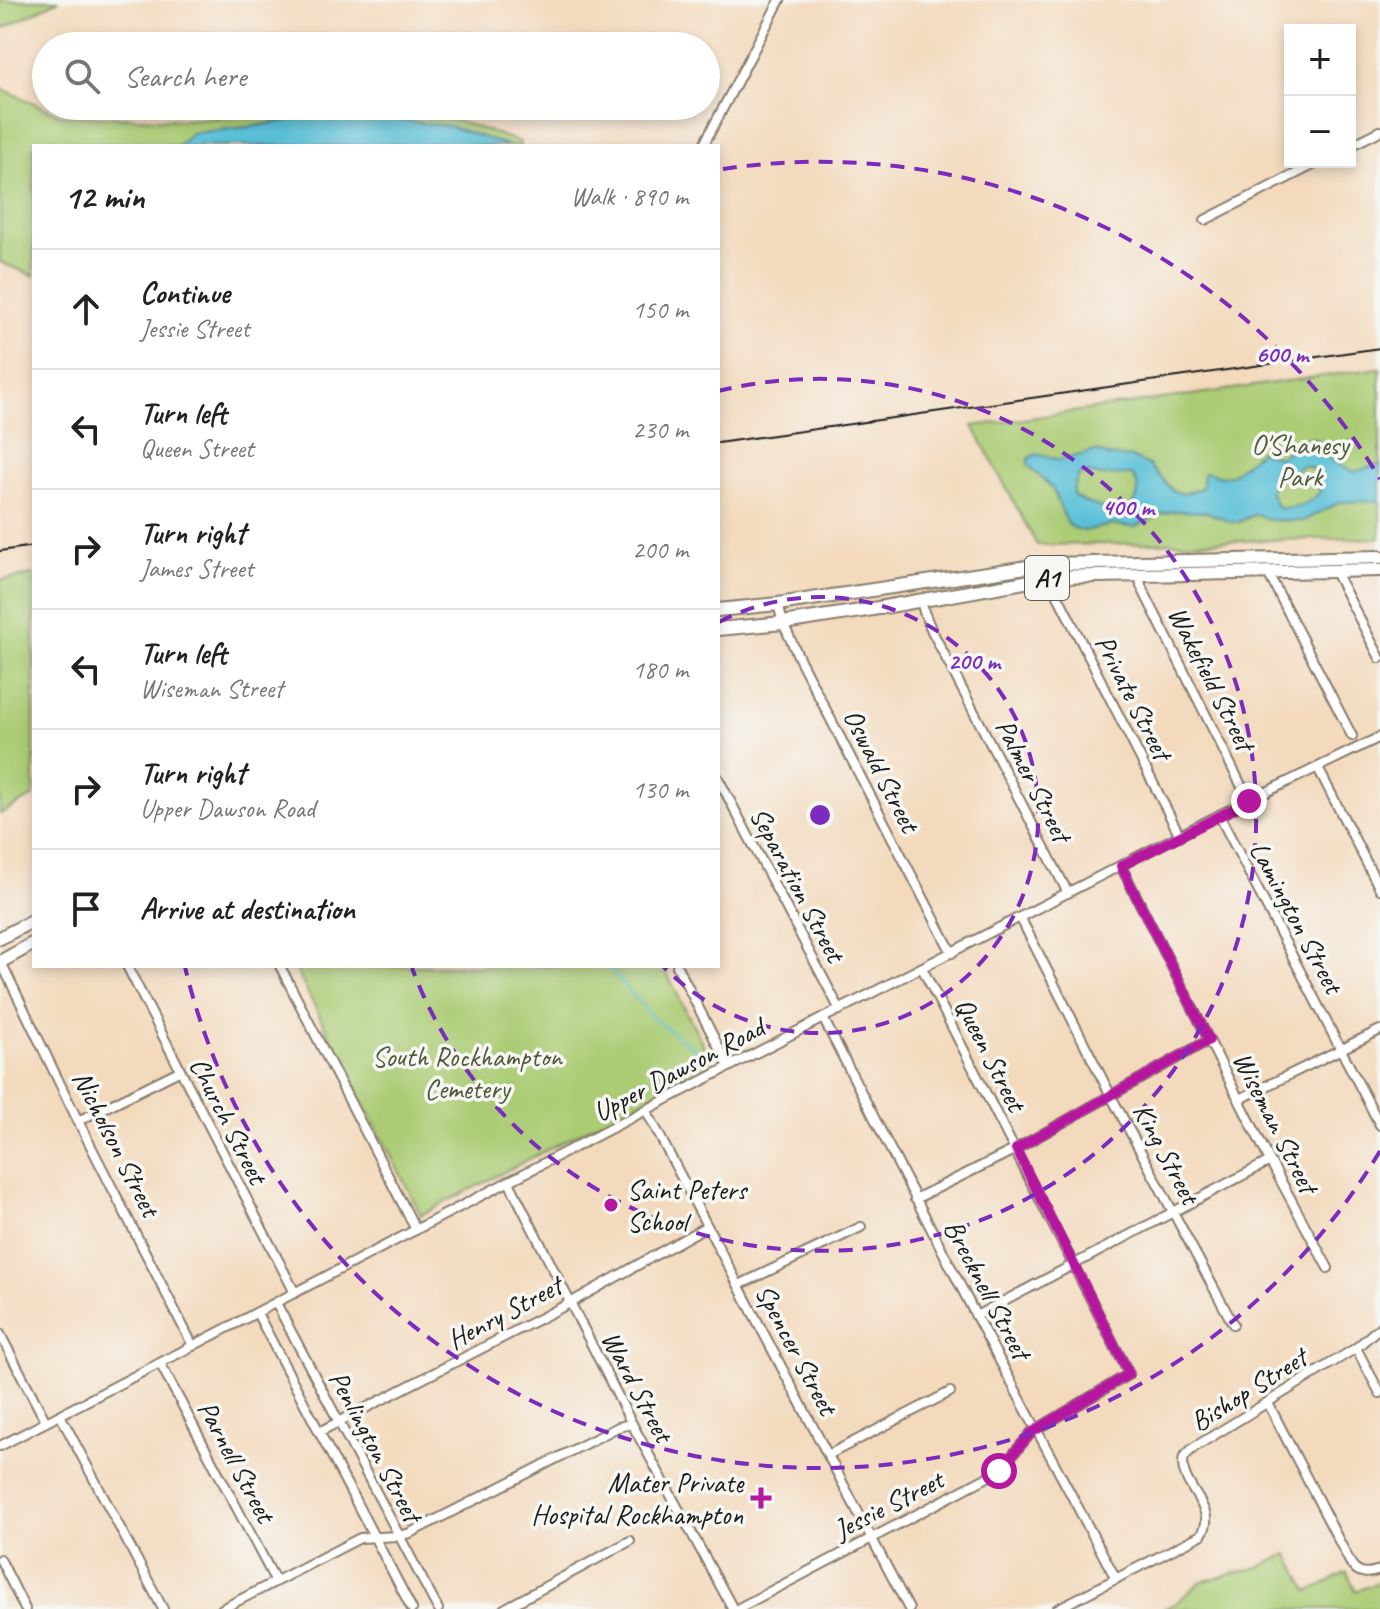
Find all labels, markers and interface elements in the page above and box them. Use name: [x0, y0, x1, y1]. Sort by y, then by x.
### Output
map controls: [1284, 24, 1356, 168]
button: +: [1284, 24, 1356, 96]
search box: [32, 32, 720, 120]
icon: search: [60, 54, 104, 98]
text: Search here: [124, 57, 246, 95]
button: −: [1284, 96, 1356, 168]
text: 12 min: [64, 175, 144, 218]
text: Walk · 890 m: [571, 180, 688, 213]
text: Continue: [140, 274, 230, 312]
icon: ahead: [64, 287, 108, 331]
text: 150 m: [632, 293, 688, 326]
text: Jessie Street: [140, 312, 250, 345]
text: 600 m: [1256, 339, 1311, 369]
text: Turn left: [140, 394, 227, 432]
icon: left: [64, 407, 108, 451]
text: 230 m: [632, 413, 688, 446]
park label: O'Shanesy Park: [1251, 427, 1351, 494]
text: Queen Street: [140, 432, 254, 465]
text: 400 m: [1102, 492, 1156, 522]
text: Turn right: [140, 514, 245, 552]
icon: right: [64, 527, 108, 571]
text: 200 m: [632, 533, 688, 566]
text: James Street: [140, 552, 253, 585]
road number: A1: [1025, 556, 1069, 600]
street label: Wakefield Street: [1160, 600, 1265, 760]
street label: Private Street: [1087, 629, 1182, 769]
text: Turn left: [140, 634, 227, 672]
text: 200 m: [948, 646, 1002, 676]
icon: left: [64, 647, 108, 691]
text: 180 m: [632, 653, 688, 686]
text: Wiseman Street: [140, 672, 283, 705]
street label: Oswald Street: [836, 703, 929, 840]
street label: Palmer Street: [988, 713, 1081, 851]
text: Turn right: [140, 754, 245, 792]
icon: right: [64, 767, 108, 811]
text: 130 m: [632, 773, 688, 806]
route end: [1231, 783, 1267, 819]
text: Upper Dawson Road: [140, 792, 315, 825]
street label: Separation Street: [742, 801, 854, 970]
centre of rings: [806, 801, 834, 829]
street label: Lamington Street: [1242, 835, 1352, 1001]
icon: arrive: [64, 887, 108, 931]
text: Arrive at destination: [140, 890, 355, 928]
street label: Queen Street: [947, 992, 1035, 1119]
street label: Upper Dawson Road: [587, 1008, 773, 1129]
park label: South Rockhampton Cemetery: [372, 1039, 563, 1106]
street label: Wiseman Street: [1225, 1046, 1328, 1202]
street label: Church Street: [182, 1051, 277, 1192]
street label: Nicholson Street: [65, 1064, 169, 1224]
street label: King Street: [1125, 1097, 1209, 1212]
place label: Saint Peters School: [627, 1172, 749, 1239]
marker: Saint Peters School: [602, 1196, 620, 1214]
street label: Brecknell Street: [936, 1214, 1041, 1368]
street label: Henry Street: [441, 1266, 571, 1357]
street label: Spencer Street: [748, 1278, 847, 1423]
street label: Ward Street: [594, 1325, 683, 1450]
street label: Bishop Street: [1184, 1338, 1316, 1439]
street label: Penlington Street: [321, 1365, 432, 1531]
street label: Parnell Street: [190, 1394, 284, 1530]
route start: [981, 1453, 1017, 1489]
street label: Jessie Street: [826, 1461, 951, 1548]
place label: Mater Private Hospital Rockhampton: [531, 1465, 745, 1532]
marker: Mater Private Hospital Rockhampton: [750, 1487, 772, 1509]

